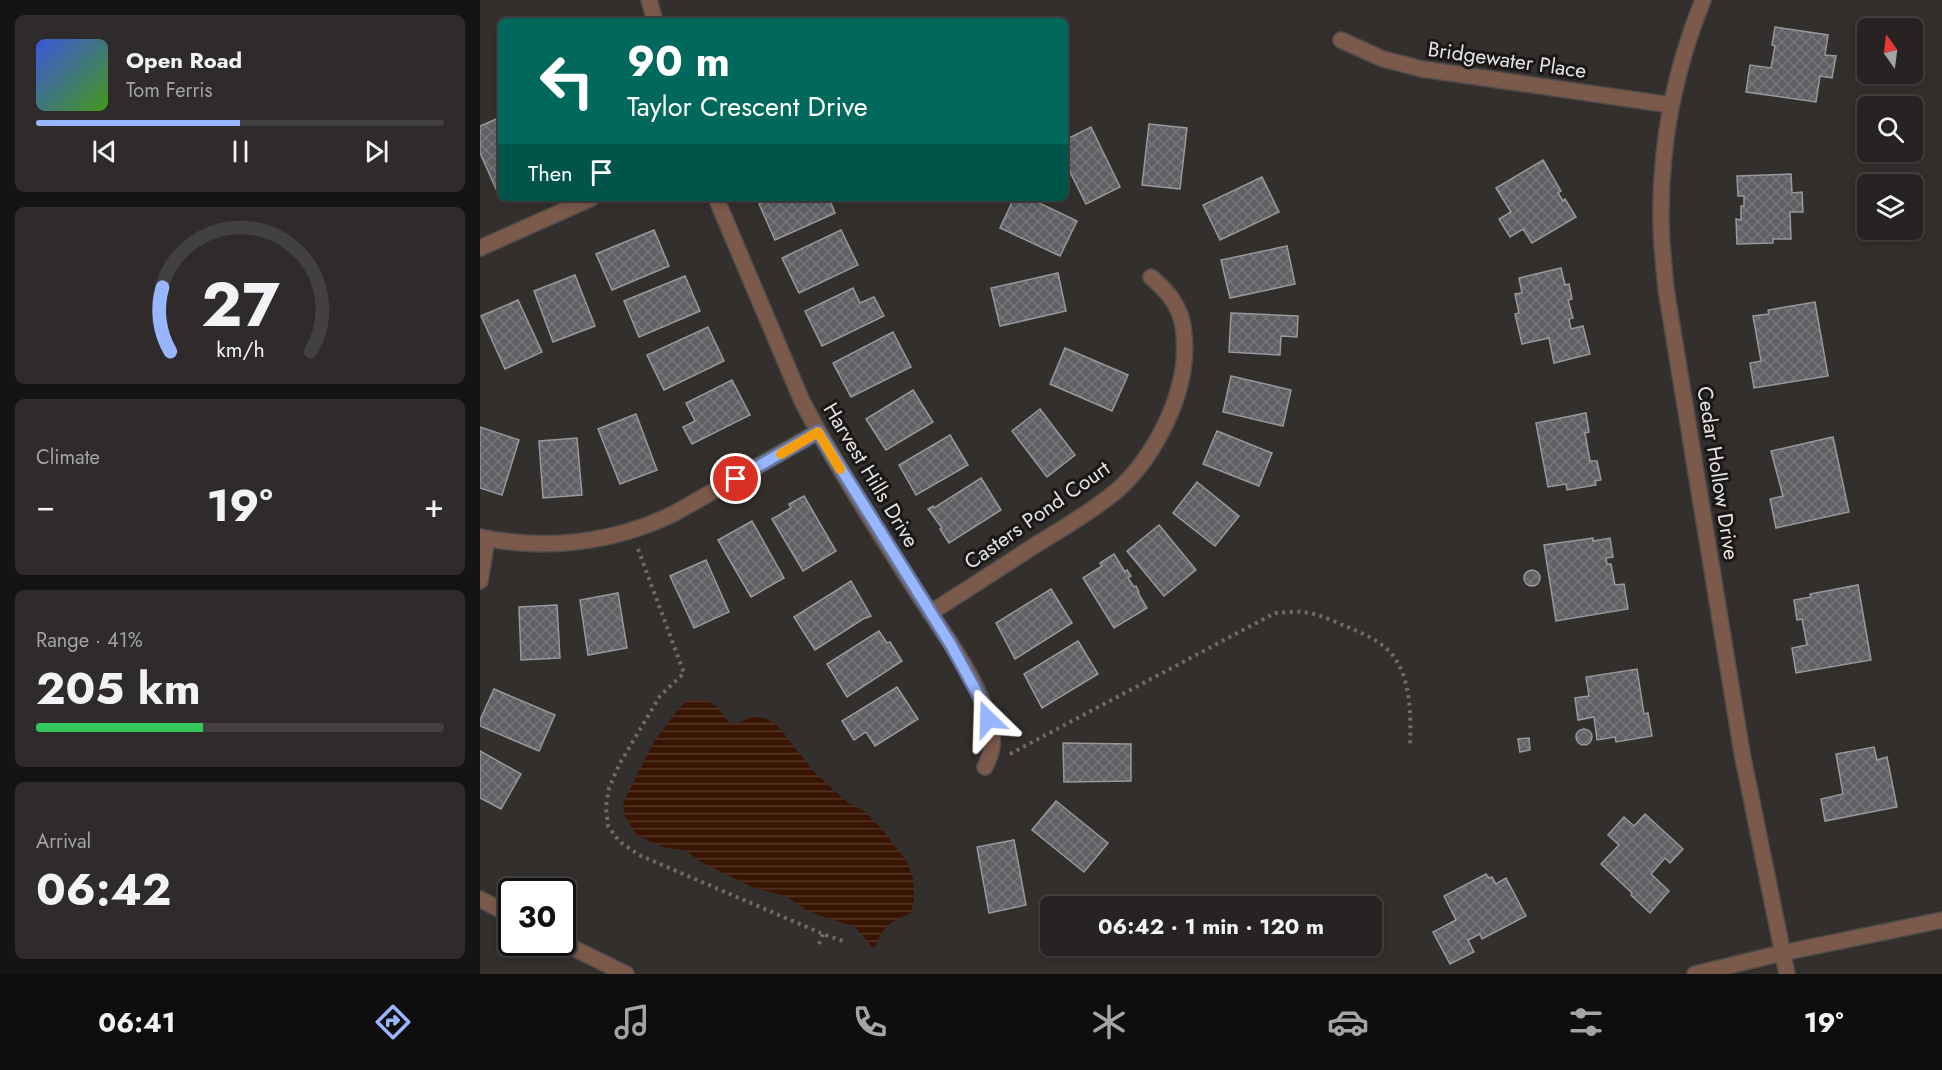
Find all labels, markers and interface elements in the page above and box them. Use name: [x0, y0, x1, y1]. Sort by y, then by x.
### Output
north arrow: [1857, 18, 1923, 84]
map controls: [1857, 18, 1923, 240]
text: 90 m: [627, 31, 730, 92]
street label: Bridgewater Place: [1426, 34, 1588, 86]
icon: left: [528, 42, 606, 120]
text: Open Road: [126, 44, 242, 76]
text: Tom Ferris: [126, 76, 213, 105]
text: Taylor Crescent Drive: [627, 87, 868, 126]
button: search: [1857, 96, 1923, 162]
icon: previous: [88, 135, 121, 168]
icon: pause: [224, 135, 257, 168]
icon: next: [360, 135, 393, 168]
icon: arrive: [585, 156, 618, 189]
text: Then: [528, 157, 573, 189]
button: layers: [1857, 174, 1923, 240]
text: 27: [201, 259, 280, 349]
text: km/h: [216, 335, 264, 366]
street label: Cedar Hollow Drive: [1689, 384, 1747, 562]
street label: Harvest Hills Drive: [816, 397, 926, 553]
text: Climate: [36, 443, 100, 472]
pin: [710, 453, 761, 504]
street label: Casters Pond Court: [958, 454, 1116, 576]
icon: arrive: [719, 462, 752, 495]
text: 19°: [206, 473, 273, 538]
text: −: [36, 482, 55, 529]
text: +: [424, 482, 444, 529]
text: Range · 41%: [36, 626, 143, 655]
text: 205 km: [36, 656, 201, 721]
position arrow: [956, 687, 1020, 751]
text: Arrival: [36, 827, 91, 856]
text: 06:42: [36, 857, 171, 922]
speed limit sign: 30: [498, 878, 576, 956]
text: 06:42 · 1 min · 120 m: [1098, 910, 1324, 942]
icon: directions: [372, 1001, 414, 1043]
icon: music: [611, 1001, 653, 1043]
icon: phone: [849, 1001, 891, 1043]
icon: climate: [1088, 1001, 1130, 1043]
icon: car: [1327, 1001, 1369, 1043]
icon: filters: [1565, 1001, 1607, 1043]
text: 06:41: [98, 1003, 176, 1042]
text: 19°: [1804, 1003, 1844, 1042]

